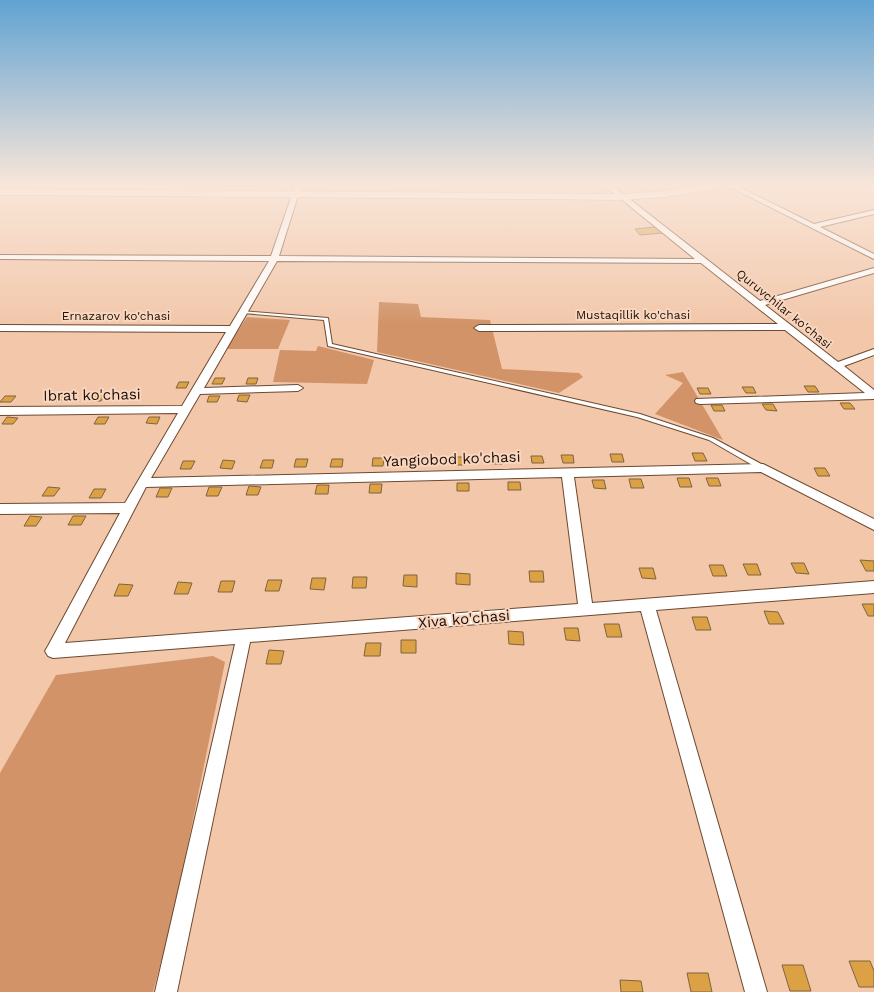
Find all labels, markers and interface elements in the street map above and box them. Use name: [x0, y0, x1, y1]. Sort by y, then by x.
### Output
street label: Quruvchilar ko'chasi: [734, 266, 834, 352]
street label: Mustaqillik ko'chasi: [576, 308, 690, 322]
street label: Ernazarov ko'chasi: [62, 309, 170, 323]
street label: Ibrat ko'chasi: [43, 385, 141, 405]
street label: Yangiobod ko'chasi: [383, 448, 521, 470]
street label: Xiva ko'chasi: [417, 606, 511, 632]

